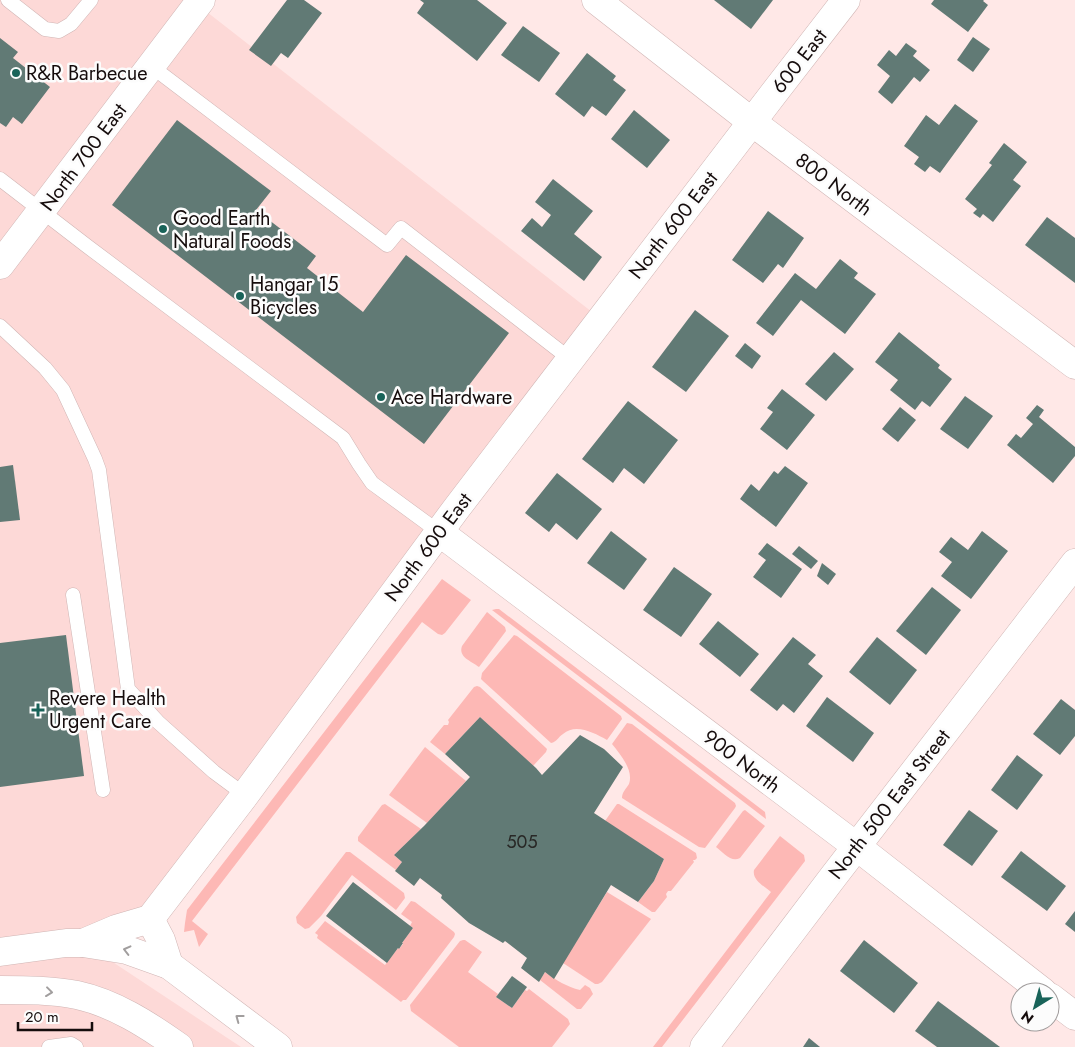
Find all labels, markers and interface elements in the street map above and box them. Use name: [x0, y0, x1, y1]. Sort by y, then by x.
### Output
street label: 600 East: [765, 23, 834, 100]
place label: R&R Barbecue: [26, 59, 148, 88]
marker: R&R Barbecue: [10, 67, 22, 79]
street label: North 700 East: [33, 97, 134, 217]
street label: 800 North: [789, 146, 878, 223]
street label: North 600 East: [622, 165, 725, 285]
place label: Good Earth Natural Foods: [173, 204, 291, 256]
marker: Good Earth Natural Foods: [157, 223, 169, 235]
place label: Hangar 15 Bicycles: [250, 270, 339, 322]
marker: Hangar 15 Bicycles: [234, 290, 246, 302]
place label: Ace Hardware: [391, 383, 512, 412]
marker: Ace Hardware: [375, 391, 387, 403]
street label: North 600 East: [378, 487, 479, 608]
place label: Revere Health Urgent Care: [49, 684, 166, 736]
marker: Revere Health Urgent Care: [31, 703, 45, 717]
street label: 900 North: [697, 723, 786, 800]
street label: North 500 East Street: [822, 723, 957, 885]
house number: 505: [506, 829, 538, 855]
one-way arrow: [123, 946, 132, 956]
north arrow: [1010, 982, 1060, 1032]
one-way arrow: [45, 986, 53, 997]
scale bar: [18, 1000, 91, 1032]
text: 20 m: [25, 1006, 59, 1028]
text: N: [1017, 1006, 1038, 1029]
one-way arrow: [236, 1015, 245, 1023]

